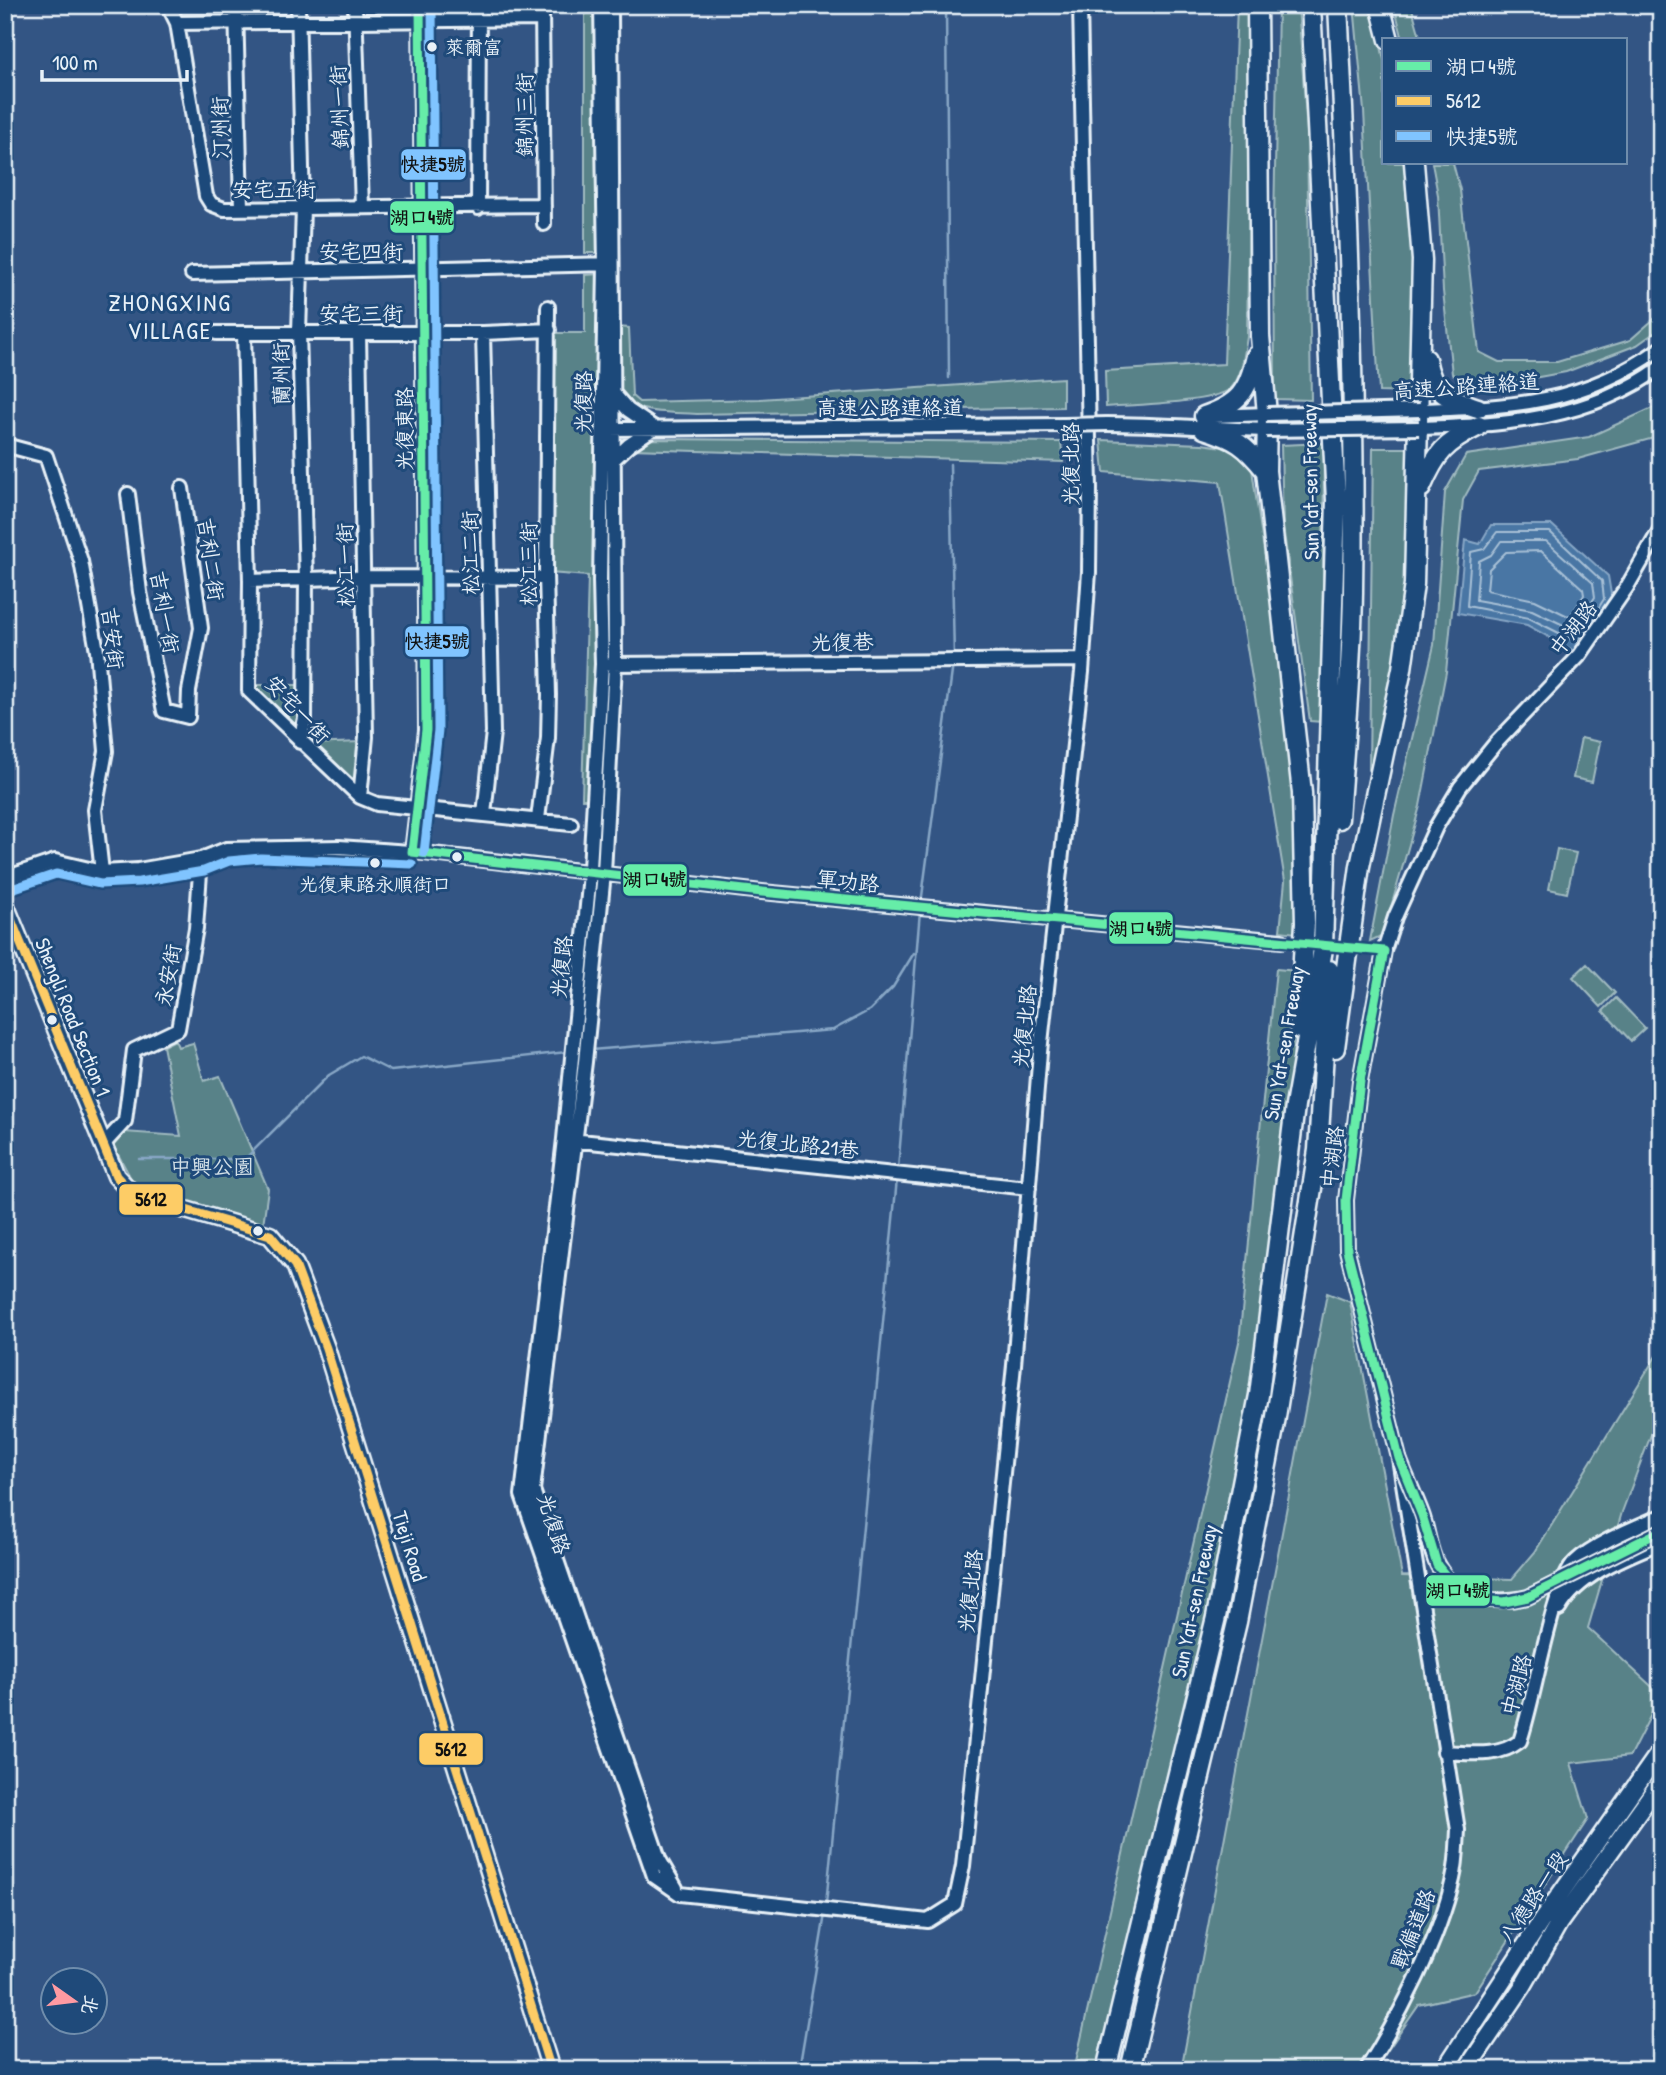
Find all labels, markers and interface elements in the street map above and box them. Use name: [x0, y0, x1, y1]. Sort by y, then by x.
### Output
place label: 萊爾富: [445, 34, 502, 60]
scale bar: [42, 38, 187, 82]
legend: [1382, 38, 1628, 164]
marker: 萊爾富: [425, 40, 439, 54]
text: 100 m: [52, 48, 98, 77]
text: 湖口4號: [1446, 52, 1517, 81]
street label: 錦州一街: [323, 65, 355, 149]
street label: 錦州三街: [510, 73, 539, 157]
text: 5612: [1446, 86, 1481, 115]
street label: 汀州街: [205, 96, 235, 160]
text: 快捷5號: [1446, 122, 1518, 151]
line badge: 快捷5號: [400, 148, 467, 181]
text: 快捷5號: [400, 151, 466, 177]
street label: 安宅五街: [232, 175, 316, 204]
line badge: 湖口4號: [389, 200, 455, 234]
text: 湖口4號: [390, 204, 454, 230]
street label: 安宅四街: [319, 237, 403, 266]
district label: ZHONGXING VILLAGE: [108, 286, 232, 346]
street label: 安宅三街: [319, 299, 403, 328]
street label: 蘭州街: [266, 342, 296, 406]
street label: 高速公路連絡道: [1392, 366, 1540, 406]
street label: 光復路: [568, 370, 598, 434]
street label: 光復東路: [390, 387, 419, 471]
street label: 高速公路連絡道: [817, 393, 964, 422]
street label: Sun Yat-sen Freeway: [1294, 404, 1326, 560]
street label: 光復北路: [1056, 422, 1085, 506]
street label: 松江二街: [455, 511, 485, 595]
street label: 吉利二街: [191, 515, 231, 603]
street label: 松江三街: [514, 522, 543, 606]
street label: 松江一街: [330, 523, 360, 607]
street label: 吉利一街: [143, 568, 187, 656]
street label: 中湖路: [1542, 594, 1604, 662]
street label: 吉安街: [95, 605, 131, 671]
line badge: 快捷5號: [404, 625, 470, 658]
street label: 光復巷: [810, 627, 874, 657]
text: 快捷5號: [404, 628, 470, 654]
street label: 安宅一街: [259, 668, 337, 750]
unlabelled marker: [450, 850, 464, 864]
marker: 光復東路永順街口: [368, 856, 382, 870]
line badge: 湖口4號: [622, 863, 688, 897]
street label: 軍功路: [815, 863, 881, 899]
text: 湖口4號: [623, 866, 687, 892]
place label: 光復東路永順街口: [299, 871, 451, 897]
line badge: 湖口4號: [1108, 911, 1174, 945]
text: 湖口4號: [1109, 915, 1173, 941]
street label: Shengli Road Section 1: [28, 933, 118, 1101]
street label: 光復路: [543, 934, 579, 1000]
street label: 永安街: [148, 941, 188, 1009]
street label: Sun Yat-sen Freeway: [1256, 964, 1312, 1122]
street label: 光復北路: [1005, 983, 1043, 1069]
unlabelled marker: [45, 1013, 59, 1027]
street label: 光復北路21巷: [736, 1123, 860, 1165]
street label: 中湖路: [1314, 1124, 1350, 1190]
park label: 中興公園: [170, 1152, 254, 1181]
line badge: 5612: [118, 1183, 184, 1216]
text: 5612: [135, 1186, 167, 1212]
unlabelled marker: [251, 1224, 265, 1238]
street label: 光復路: [530, 1490, 578, 1558]
street label: Tieji Road: [386, 1507, 434, 1585]
street label: Sun Yat-sen Freeway: [1164, 1522, 1224, 1680]
street label: 光復北路: [951, 1548, 989, 1634]
line badge: 湖口4號: [1425, 1574, 1491, 1607]
text: 湖口4號: [1426, 1577, 1490, 1603]
street label: 中湖路: [1494, 1651, 1538, 1719]
line badge: 5612: [418, 1732, 484, 1766]
text: 5612: [435, 1736, 467, 1762]
street label: 八德路一段: [1492, 1845, 1574, 1949]
street label: 戰備道路: [1384, 1885, 1442, 1973]
north arrow: [38, 1966, 108, 2036]
text: 北: [76, 1993, 105, 2017]

